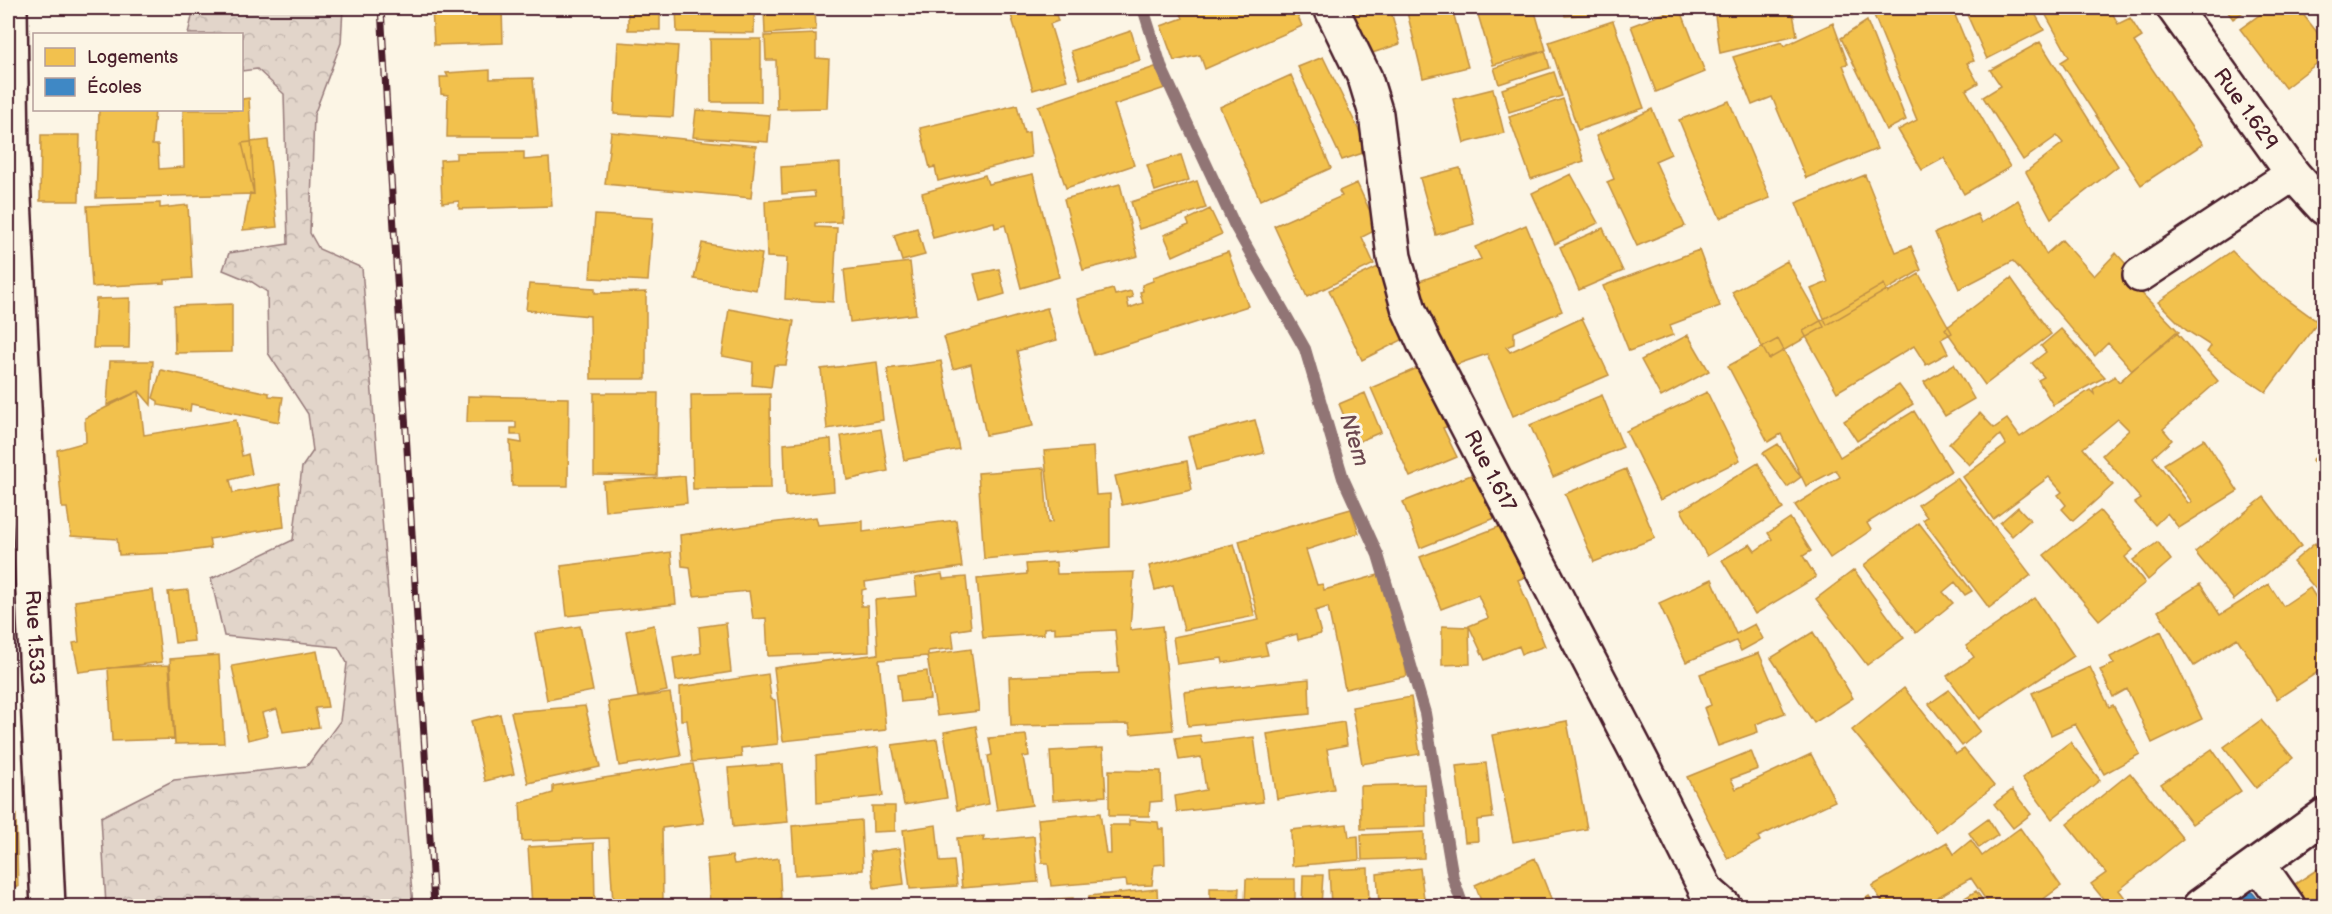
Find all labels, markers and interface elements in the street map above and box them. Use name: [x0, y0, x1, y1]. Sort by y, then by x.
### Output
legend: [33, 33, 243, 111]
text: Logements: [87, 47, 178, 68]
street label: Rue 1.629: [2209, 63, 2284, 154]
text: Écoles: [87, 75, 142, 98]
water label: Ntem: [1333, 410, 1375, 470]
street label: Rue 1.617: [1459, 426, 1522, 516]
street label: Rue 1.533: [20, 589, 50, 685]

